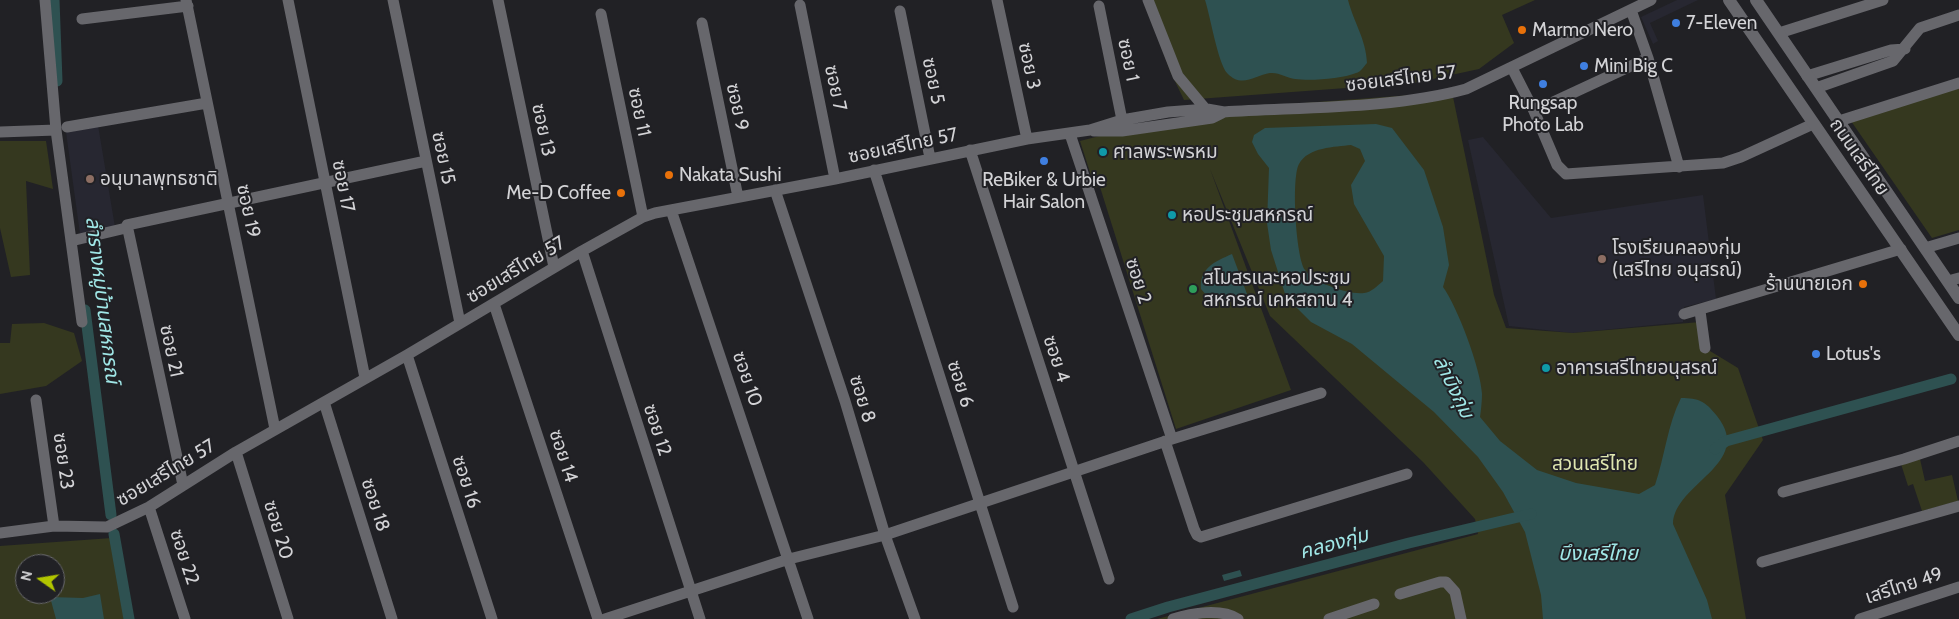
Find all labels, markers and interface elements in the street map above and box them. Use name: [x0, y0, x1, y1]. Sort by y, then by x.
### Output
place label: 7-Eleven: [1686, 12, 1757, 34]
marker: 7-Eleven: [1670, 17, 1682, 29]
place label: Marmo Nero: [1532, 19, 1633, 41]
marker: Marmo Nero: [1516, 24, 1528, 36]
street label: ซอย 1: [1112, 36, 1144, 84]
street label: ซอย 3: [1013, 40, 1045, 92]
street label: ซอย 5: [917, 55, 949, 107]
place label: Mini Big C: [1594, 55, 1673, 77]
marker: Mini Big C: [1578, 60, 1590, 72]
street label: ซอยเสรีไทย 57: [1344, 61, 1458, 97]
street label: ซอย 7: [819, 63, 851, 113]
marker: Rungsap Photo Lab: [1537, 78, 1549, 90]
street label: ซอย 9: [721, 81, 753, 133]
street label: ซอย 11: [623, 85, 655, 139]
place label: Rungsap Photo Lab: [1502, 92, 1584, 136]
street label: ซอย 13: [526, 101, 560, 159]
street label: ถนนเสรีไทย: [1824, 114, 1894, 200]
street label: ซอยเสรีไทย 57: [846, 123, 960, 169]
street label: ซอย 15: [426, 129, 460, 187]
place label: ศาลพระพรหม: [1113, 141, 1218, 163]
marker: ศาลพระพรหม: [1097, 146, 1109, 158]
marker: ReBiker & Urbie Hair Salon: [1038, 155, 1050, 167]
street label: ซอย 17: [327, 158, 359, 214]
place label: Nakata Sushi: [679, 164, 782, 186]
place label: อนุบาลพุทธชาติ: [100, 168, 218, 190]
marker: Nakata Sushi: [663, 169, 675, 181]
place label: ReBiker & Urbie Hair Salon: [982, 169, 1106, 213]
marker: อนุบาลพุทธชาติ: [84, 173, 96, 185]
street label: ซอย 19: [231, 182, 265, 240]
place label: Me-D Coffee: [506, 182, 611, 204]
marker: Me-D Coffee: [615, 187, 627, 199]
place label: หอประชุมสหกรณ์: [1182, 204, 1313, 226]
marker: หอประชุมสหกรณ์: [1166, 209, 1178, 221]
water label: ลำรางหมู่บ้านสหกรณ์: [80, 215, 124, 385]
street label: ซอยเสรีไทย 57: [463, 232, 569, 308]
place label: โรงเรียนคลองกุ่ม (เสรีไทย อนุสรณ์): [1612, 237, 1742, 281]
marker: โรงเรียนคลองกุ่ม (เสรีไทย อนุสรณ์): [1596, 253, 1608, 265]
street label: ซอย 2: [1120, 255, 1156, 307]
place label: สโมสรและหอประชุม สหกรณ์ เคหสถาน 4: [1203, 267, 1352, 311]
place label: ร้านนายเอก: [1766, 273, 1853, 295]
marker: ร้านนายเอก: [1857, 278, 1869, 290]
marker: สโมสรและหอประชุม สหกรณ์ เคหสถาน 4: [1187, 283, 1199, 295]
street label: ซอย 21: [154, 323, 188, 379]
street label: ซอย 4: [1038, 333, 1074, 385]
place label: Lotus's: [1826, 343, 1881, 365]
marker: Lotus's: [1810, 348, 1822, 360]
street label: ซอย 10: [727, 349, 767, 409]
water label: ลำบึงกุ่ม: [1428, 352, 1478, 422]
place label: อาคารเสรีไทยอนุสรณ์: [1556, 357, 1717, 379]
street label: ซอย 6: [942, 358, 978, 410]
marker: อาคารเสรีไทยอนุสรณ์: [1540, 362, 1552, 374]
street label: ซอย 8: [844, 372, 880, 426]
street label: ซอย 12: [638, 401, 676, 459]
street label: ซอย 14: [544, 427, 582, 485]
street label: ซอย 23: [48, 431, 78, 491]
street label: ซอยเสรีไทย 57: [113, 435, 219, 511]
street label: ซอย 16: [447, 453, 485, 511]
park label: สวนเสรีไทย: [1552, 453, 1638, 475]
street label: ซอย 18: [356, 475, 394, 535]
street label: ซอย 20: [258, 498, 298, 562]
water label: คลองกุ่ม: [1297, 523, 1371, 565]
street label: ซอย 22: [164, 526, 204, 588]
water label: บึงเสรีไทย: [1558, 542, 1638, 566]
north arrow: [15, 554, 65, 604]
street label: เสรีไทย 49: [1862, 563, 1946, 609]
text: N: [16, 569, 36, 583]

